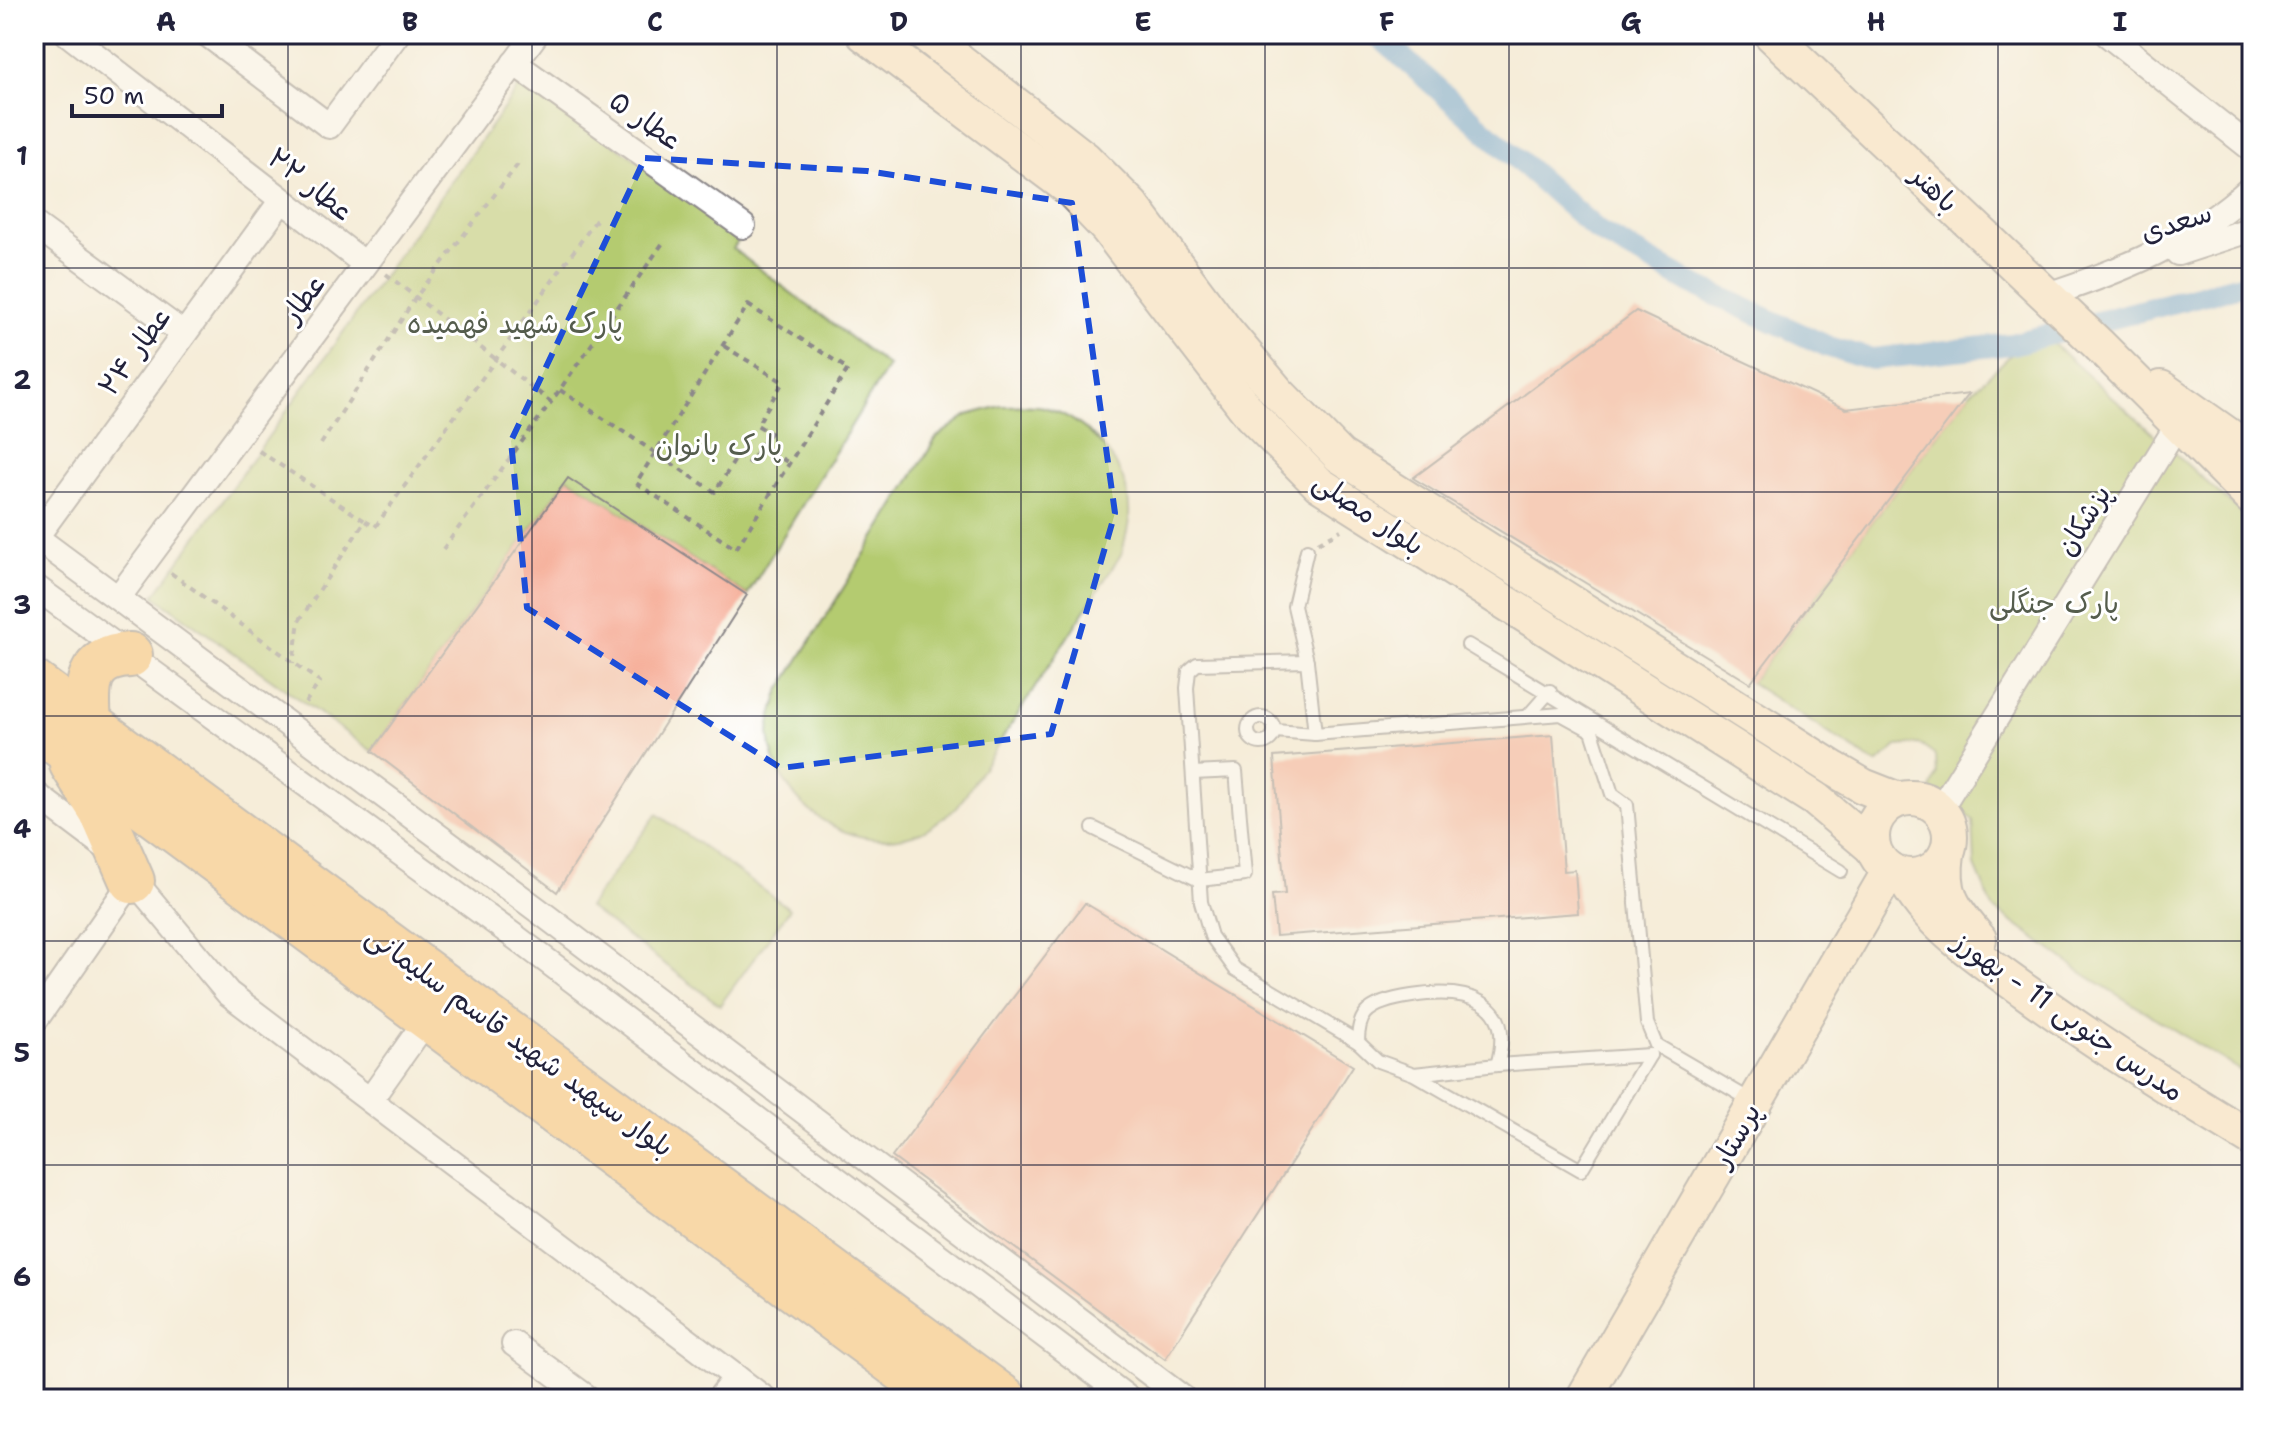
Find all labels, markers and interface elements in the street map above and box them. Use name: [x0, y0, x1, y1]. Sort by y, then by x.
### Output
text: A: [156, 4, 176, 39]
text: B: [402, 4, 418, 39]
text: C: [647, 4, 663, 39]
text: D: [890, 4, 908, 39]
text: E: [1134, 4, 1152, 39]
text: F: [1379, 4, 1395, 39]
text: G: [1621, 4, 1642, 39]
text: H: [1867, 4, 1885, 39]
text: I: [2113, 4, 2127, 39]
scale bar: [72, 68, 222, 118]
text: 50 m: [84, 80, 144, 112]
street label: عطار ۵: [602, 81, 690, 159]
text: 1: [16, 138, 28, 173]
street label: عطار ۲۲: [260, 139, 362, 229]
street label: باهنر: [1901, 156, 1967, 221]
street label: سعدی: [2135, 193, 2217, 251]
street label: عطار: [271, 266, 334, 332]
street label: عطار ۲۴: [89, 299, 179, 403]
park label: پارک شهید فهمیده: [407, 304, 623, 342]
text: 2: [13, 362, 31, 397]
park label: پارک بانوان: [656, 426, 782, 464]
street label: بلوار مصلی: [1306, 462, 1432, 564]
street label: پزشکان: [2046, 477, 2120, 563]
park label: پارک جنگلی: [1989, 584, 2119, 622]
text: 3: [13, 587, 31, 622]
text: 4: [13, 811, 31, 846]
street label: بلوار سپهبد شهید قاسم سلیمانی: [357, 917, 681, 1168]
street label: مدرس جنوبی 11 - بهورز: [1944, 921, 2192, 1110]
text: 5: [14, 1035, 30, 1070]
street label: پرستار: [1702, 1096, 1769, 1176]
text: 6: [13, 1259, 31, 1294]

